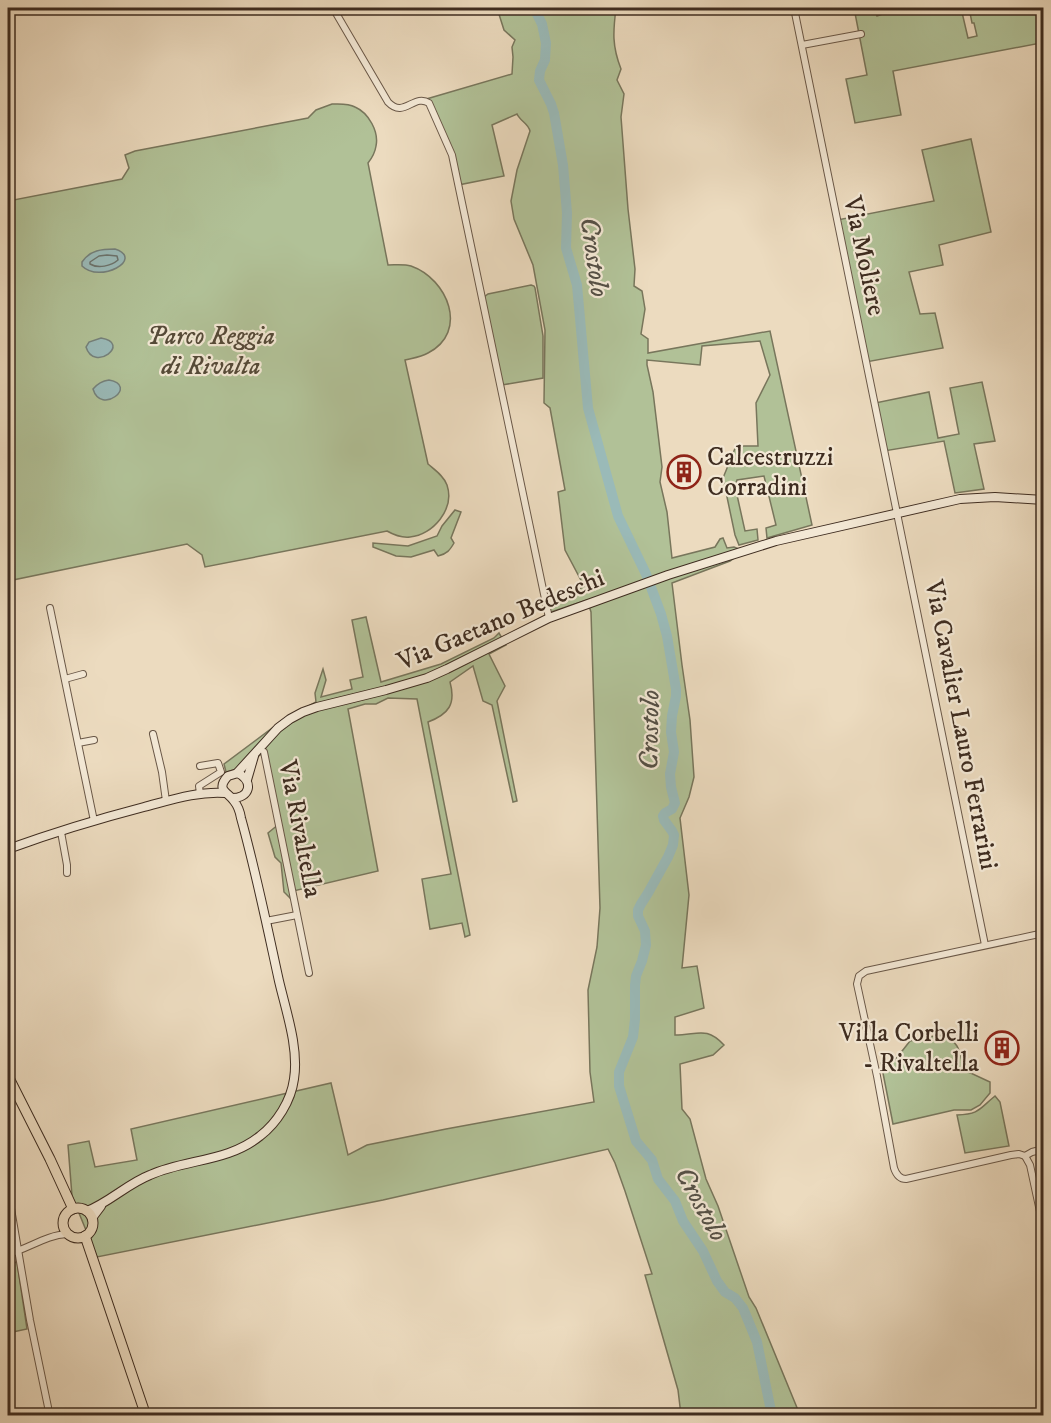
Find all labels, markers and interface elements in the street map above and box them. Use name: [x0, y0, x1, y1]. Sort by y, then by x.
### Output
street label: Via Moliere: [835, 192, 893, 319]
water label: Crostolo: [572, 215, 616, 299]
park label: Parco Reggia di Rivalta: [147, 320, 275, 383]
place label: Calcestruzzi Corradini: [707, 441, 834, 504]
building icon: Calcestruzzi Corradini: [666, 454, 702, 490]
street label: Via Gaetano Bedeschi: [392, 561, 610, 679]
street label: Via Cavalier Lauro Ferrarini: [917, 576, 1005, 873]
water label: Crostolo: [632, 690, 668, 770]
street label: Via Rivaltella: [270, 756, 330, 901]
place label: Villa Corbelli - Rivaltella: [838, 1017, 979, 1080]
building icon: Villa Corbelli - Rivaltella: [984, 1030, 1020, 1066]
water label: Crostolo: [667, 1161, 735, 1247]

